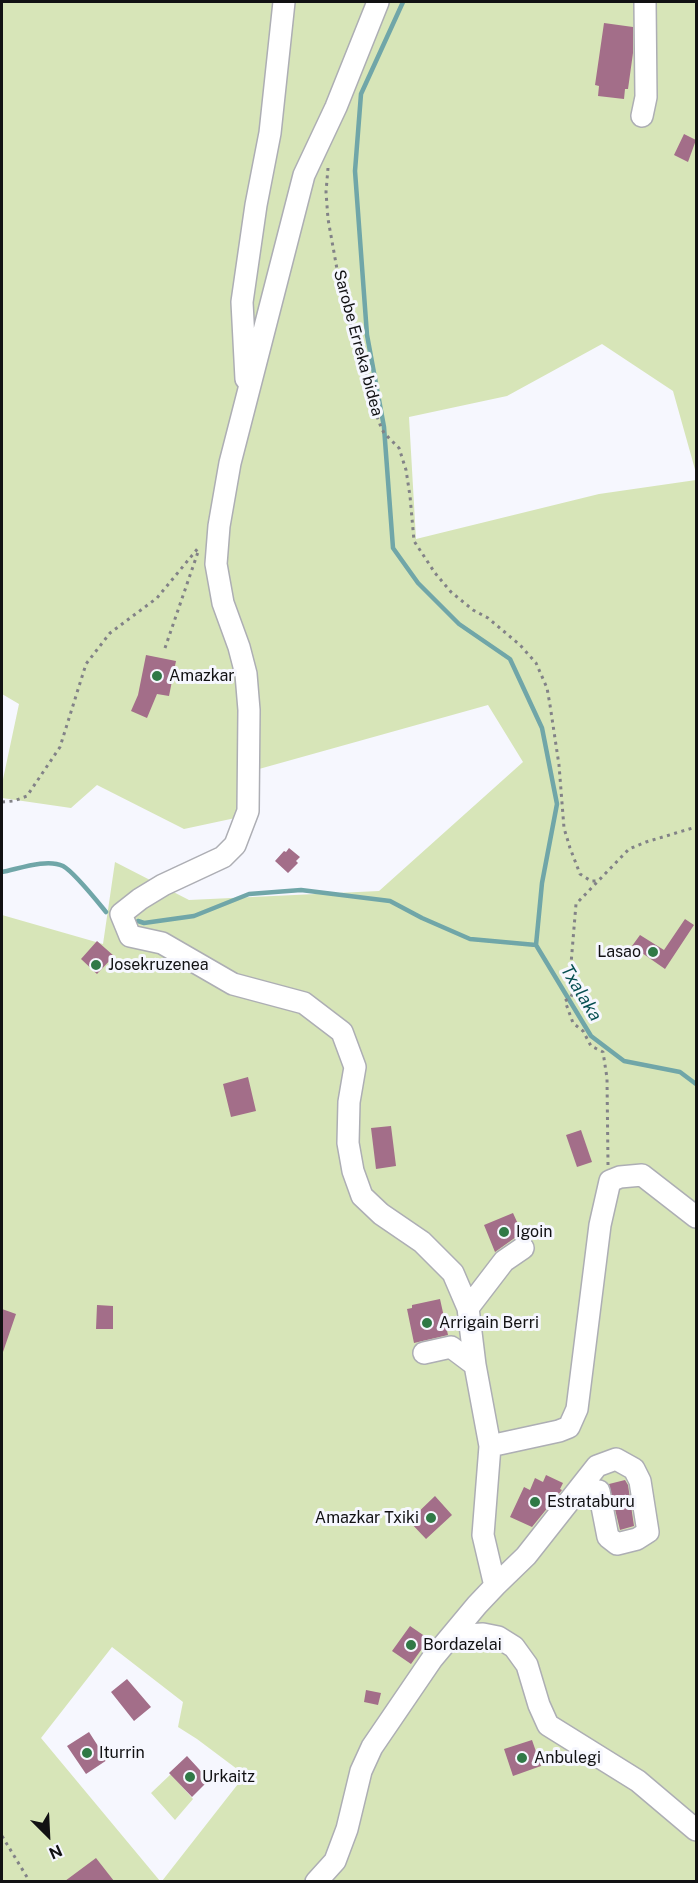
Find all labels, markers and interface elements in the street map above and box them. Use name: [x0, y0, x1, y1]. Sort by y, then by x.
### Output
street label: Sarobe Erreka bidea: [329, 268, 387, 418]
place label: Amazkar: [169, 666, 235, 686]
marker: Amazkar: [150, 669, 164, 683]
place label: Lasao: [597, 942, 641, 962]
marker: Lasao: [646, 945, 660, 959]
place label: Josekruzenea: [108, 955, 209, 975]
marker: Josekruzenea: [89, 958, 103, 972]
water label: Txalaka: [556, 961, 606, 1025]
place label: Igoin: [516, 1222, 552, 1242]
marker: Igoin: [497, 1225, 511, 1239]
place label: Arrigain Berri: [439, 1313, 539, 1333]
marker: Arrigain Berri: [420, 1316, 434, 1330]
place label: Estrataburu: [547, 1492, 635, 1512]
marker: Estrataburu: [528, 1495, 542, 1509]
place label: Amazkar Txiki: [315, 1508, 419, 1528]
marker: Amazkar Txiki: [424, 1511, 438, 1525]
place label: Bordazelai: [423, 1635, 502, 1655]
marker: Bordazelai: [404, 1638, 418, 1652]
place label: Iturrin: [99, 1743, 145, 1763]
marker: Iturrin: [80, 1746, 94, 1760]
place label: Anbulegi: [534, 1748, 601, 1768]
marker: Anbulegi: [515, 1751, 529, 1765]
place label: Urkaitz: [202, 1767, 255, 1787]
marker: Urkaitz: [183, 1770, 197, 1784]
north arrow: [18, 1805, 78, 1865]
text: N: [46, 1841, 65, 1863]

